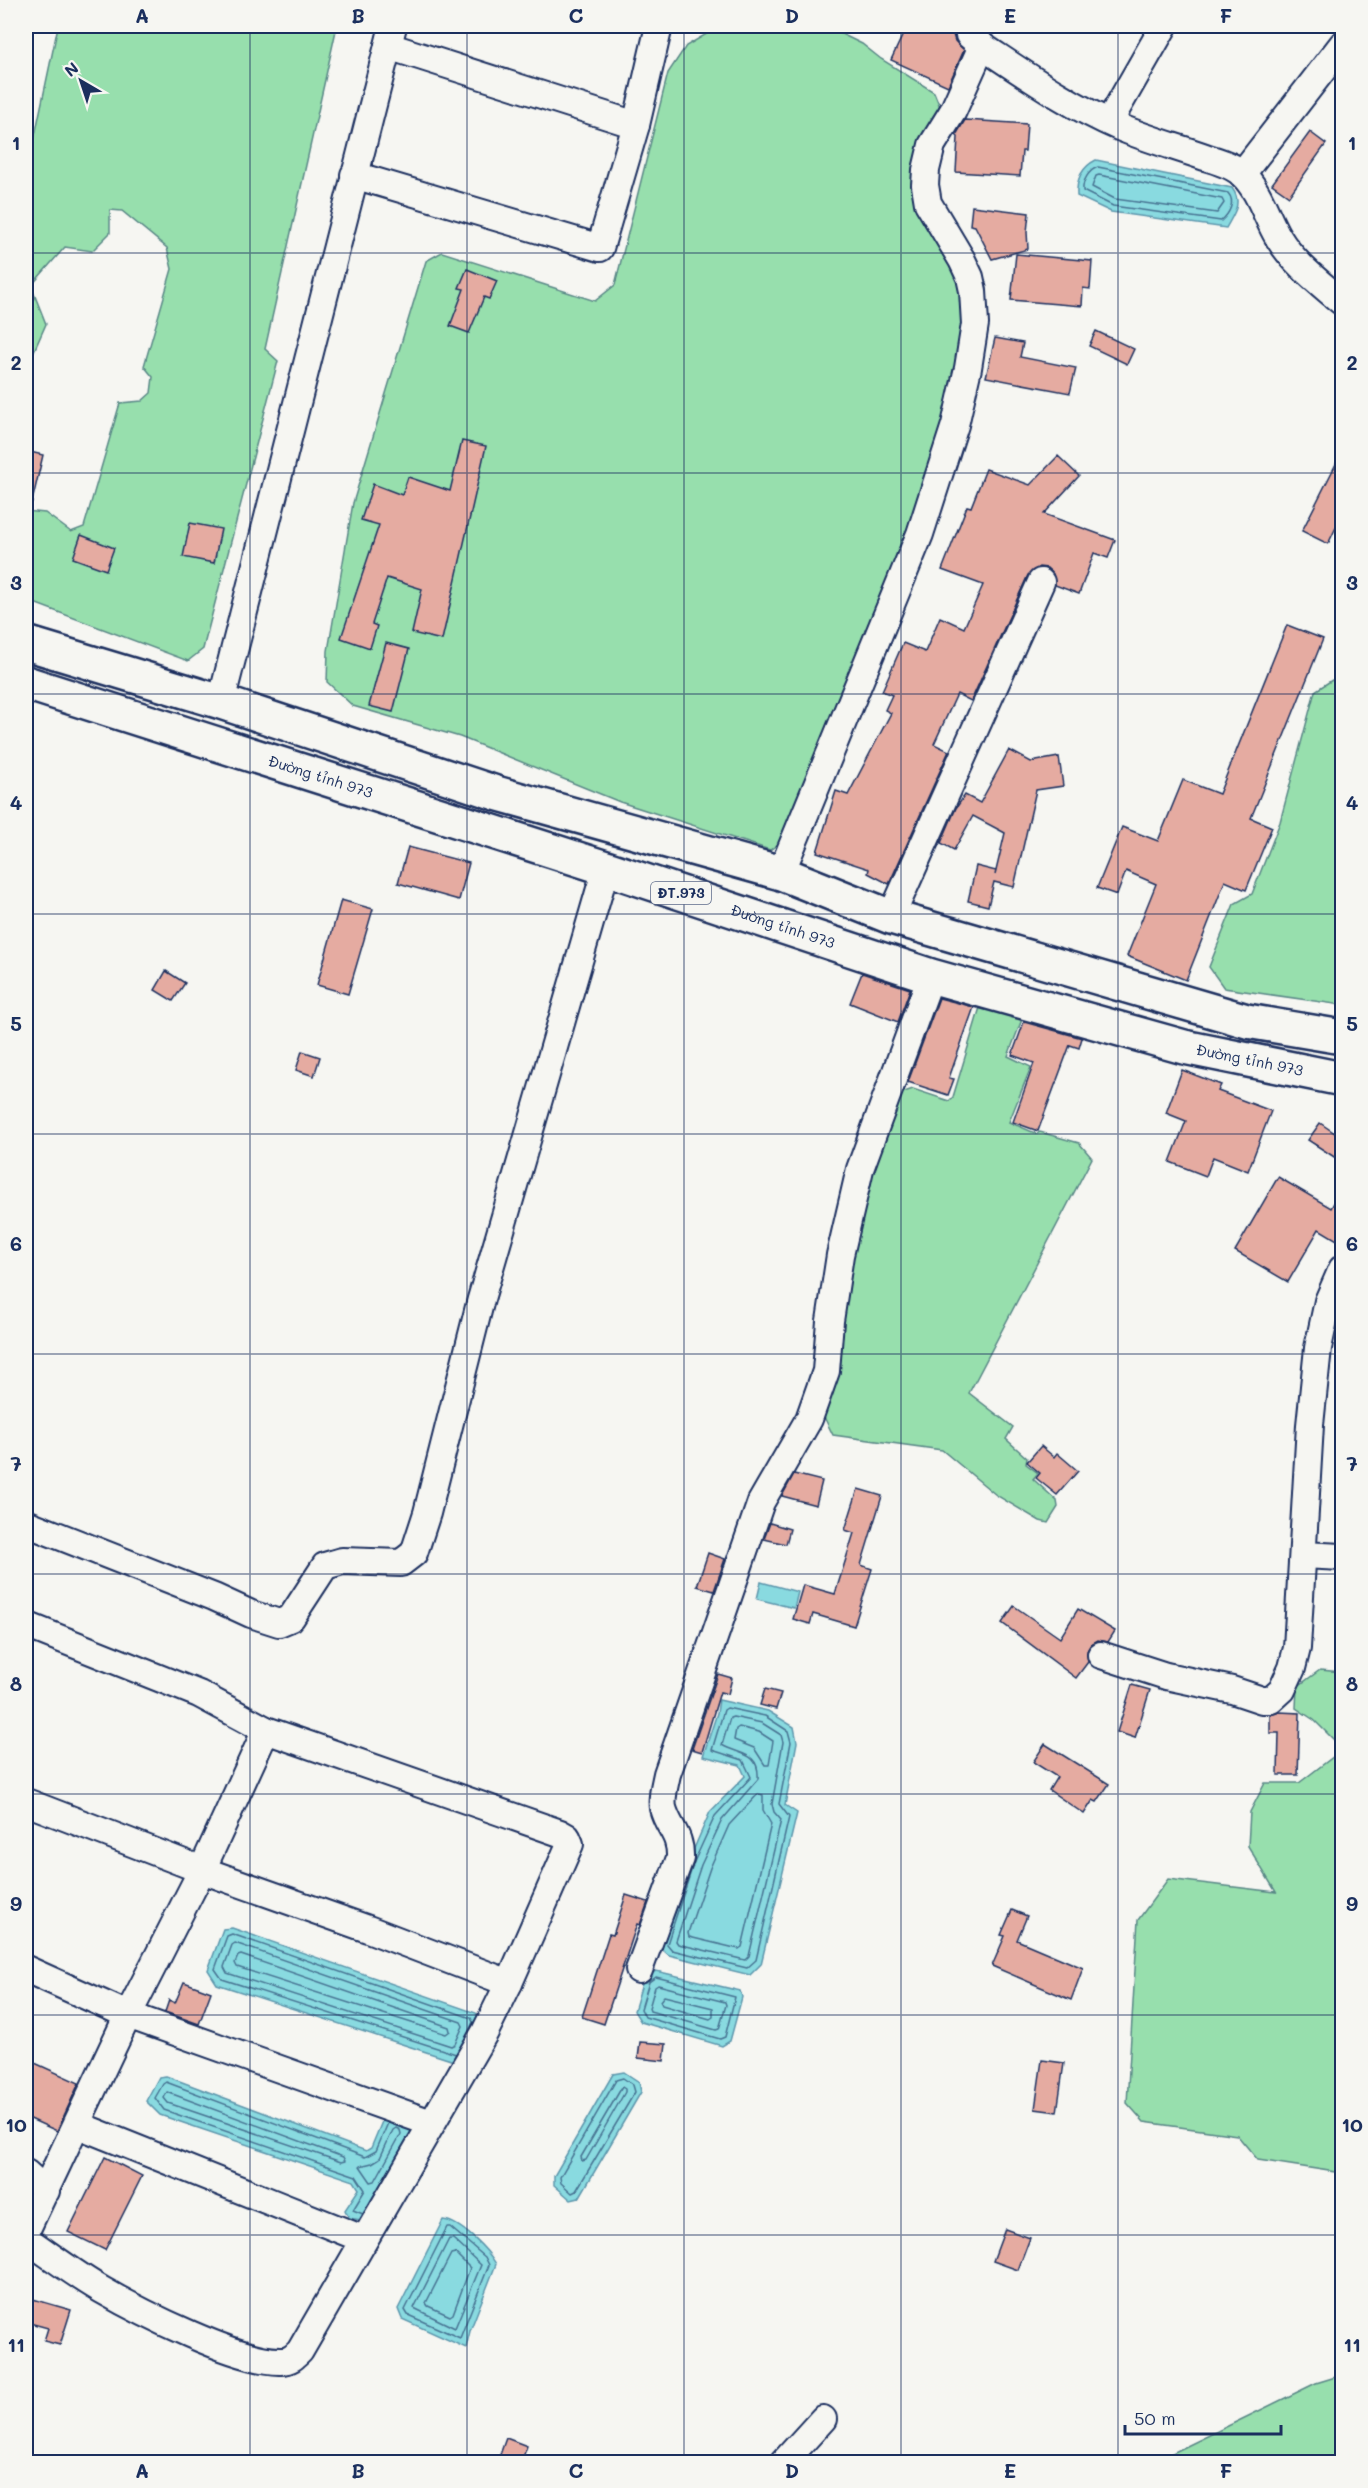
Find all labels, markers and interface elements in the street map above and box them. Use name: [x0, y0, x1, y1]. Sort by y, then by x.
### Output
text: A: [135, 2, 149, 28]
text: B: [351, 2, 365, 28]
text: C: [569, 2, 584, 28]
text: D: [785, 2, 799, 28]
text: E: [1004, 2, 1016, 28]
text: F: [1220, 2, 1233, 28]
north arrow: [51, 51, 111, 111]
text: N: [60, 57, 83, 81]
text: 1: [12, 129, 20, 155]
text: 1: [1348, 129, 1356, 155]
text: 2: [10, 349, 22, 375]
text: 2: [1346, 349, 1358, 375]
text: 3: [10, 569, 22, 595]
text: 3: [1346, 569, 1358, 595]
street label: Đường tỉnh 973: [266, 750, 376, 802]
text: 4: [10, 789, 23, 815]
text: 4: [1346, 789, 1359, 815]
road number: ĐT.973: [651, 882, 711, 904]
street label: Đường tỉnh 973: [728, 899, 838, 952]
text: 5: [10, 1010, 22, 1036]
text: 5: [1346, 1010, 1358, 1036]
street label: Đường tỉnh 973: [1195, 1039, 1305, 1080]
text: 6: [10, 1230, 22, 1256]
text: 6: [1346, 1230, 1358, 1256]
text: 7: [10, 1450, 22, 1476]
text: 7: [1346, 1450, 1358, 1476]
text: 8: [10, 1670, 22, 1696]
text: 8: [1346, 1670, 1358, 1696]
text: 9: [10, 1890, 22, 1916]
text: 9: [1346, 1890, 1358, 1916]
text: 10: [5, 2111, 27, 2137]
text: 10: [1341, 2111, 1363, 2137]
text: 11: [7, 2331, 25, 2357]
text: 11: [1343, 2331, 1361, 2357]
scale bar: [1125, 2398, 1281, 2436]
text: 50 m: [1134, 2406, 1176, 2430]
text: A: [135, 2457, 149, 2483]
text: B: [351, 2457, 365, 2483]
text: C: [569, 2457, 584, 2483]
text: D: [785, 2457, 799, 2483]
text: E: [1004, 2457, 1016, 2483]
text: F: [1220, 2457, 1233, 2483]

